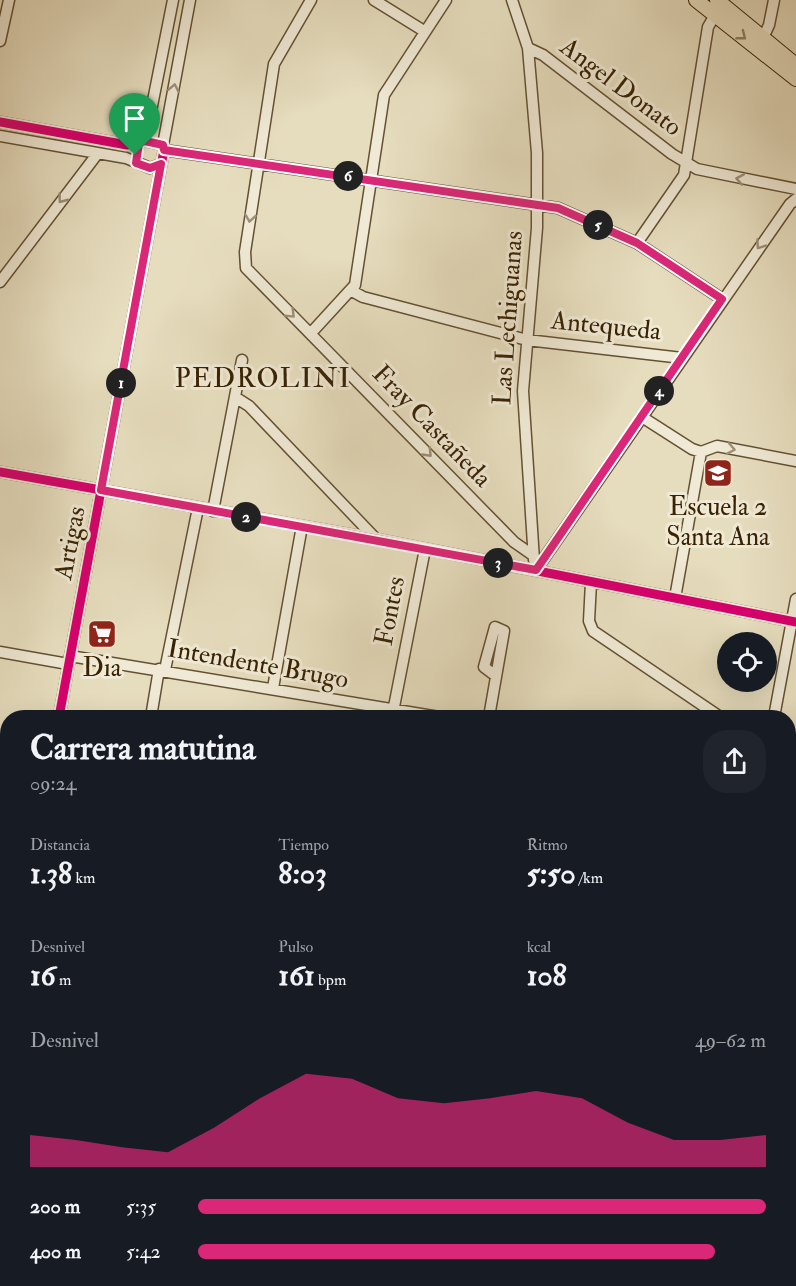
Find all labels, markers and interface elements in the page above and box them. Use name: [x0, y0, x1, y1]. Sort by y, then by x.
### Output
one-way arrow: [735, 29, 746, 40]
street label: Angel Donato: [553, 30, 688, 143]
one-way arrow: [167, 83, 180, 93]
pin: [109, 93, 160, 155]
icon: arrive: [118, 102, 151, 135]
pin: 6: [333, 161, 363, 191]
text: 6: [344, 166, 352, 186]
one-way arrow: [735, 174, 745, 186]
one-way arrow: [59, 193, 70, 204]
pin: 5: [583, 210, 613, 240]
one-way arrow: [244, 213, 257, 223]
text: 5: [594, 215, 602, 235]
street label: Las Lechiguanas: [486, 230, 530, 406]
one-way arrow: [756, 238, 767, 249]
street label: Antequeda: [548, 304, 663, 348]
one-way arrow: [284, 306, 295, 317]
street label: Fray Castañeda: [366, 358, 499, 494]
district label: PEDROLINI: [175, 362, 351, 395]
pin: 1: [106, 368, 136, 398]
text: 1: [118, 373, 124, 393]
pin: 4: [644, 376, 674, 406]
text: 4: [655, 381, 663, 401]
one-way arrow: [726, 442, 736, 455]
one-way arrow: [420, 446, 431, 457]
school or university icon: Escuela 2 Santa Ana: [702, 457, 734, 489]
place label: Escuela 2 Santa Ana: [666, 491, 770, 553]
pin: 2: [231, 502, 261, 532]
street label: Artigas: [47, 504, 93, 583]
text: 2: [242, 507, 250, 527]
pin: 3: [483, 548, 513, 578]
text: 3: [495, 553, 501, 573]
street label: Fontes: [368, 574, 412, 648]
supermarket icon: Dia: [86, 618, 118, 650]
street label: Intendente Brugo: [165, 632, 351, 696]
map controls: [717, 632, 777, 692]
button: locate: [717, 632, 777, 692]
place label: Dia: [83, 652, 122, 684]
text: Carrera matutina: [30, 728, 256, 769]
button: share: [703, 730, 766, 793]
text: 09:24: [30, 771, 76, 796]
text: Distancia: [30, 835, 90, 855]
text: Tiempo: [278, 835, 329, 855]
text: Ritmo: [527, 835, 568, 855]
text: 1.38: [30, 855, 72, 892]
text: 8:03: [278, 855, 327, 892]
text: 5:50: [527, 855, 576, 892]
text: km: [72, 868, 96, 888]
text: /km: [576, 868, 603, 888]
text: Desnivel: [30, 937, 85, 957]
text: Pulso: [278, 937, 313, 957]
text: kcal: [527, 937, 551, 957]
text: 16: [30, 957, 56, 994]
text: 161: [278, 957, 315, 994]
text: 108: [527, 957, 567, 994]
text: m: [56, 970, 71, 990]
text: bpm: [315, 970, 346, 990]
text: Desnivel: [30, 1028, 99, 1053]
text: 49–62 m: [695, 1028, 766, 1053]
text: 200 m: [30, 1194, 80, 1219]
text: 5:35: [126, 1194, 156, 1219]
text: 400 m: [30, 1239, 81, 1264]
text: 5:42: [126, 1239, 161, 1264]

